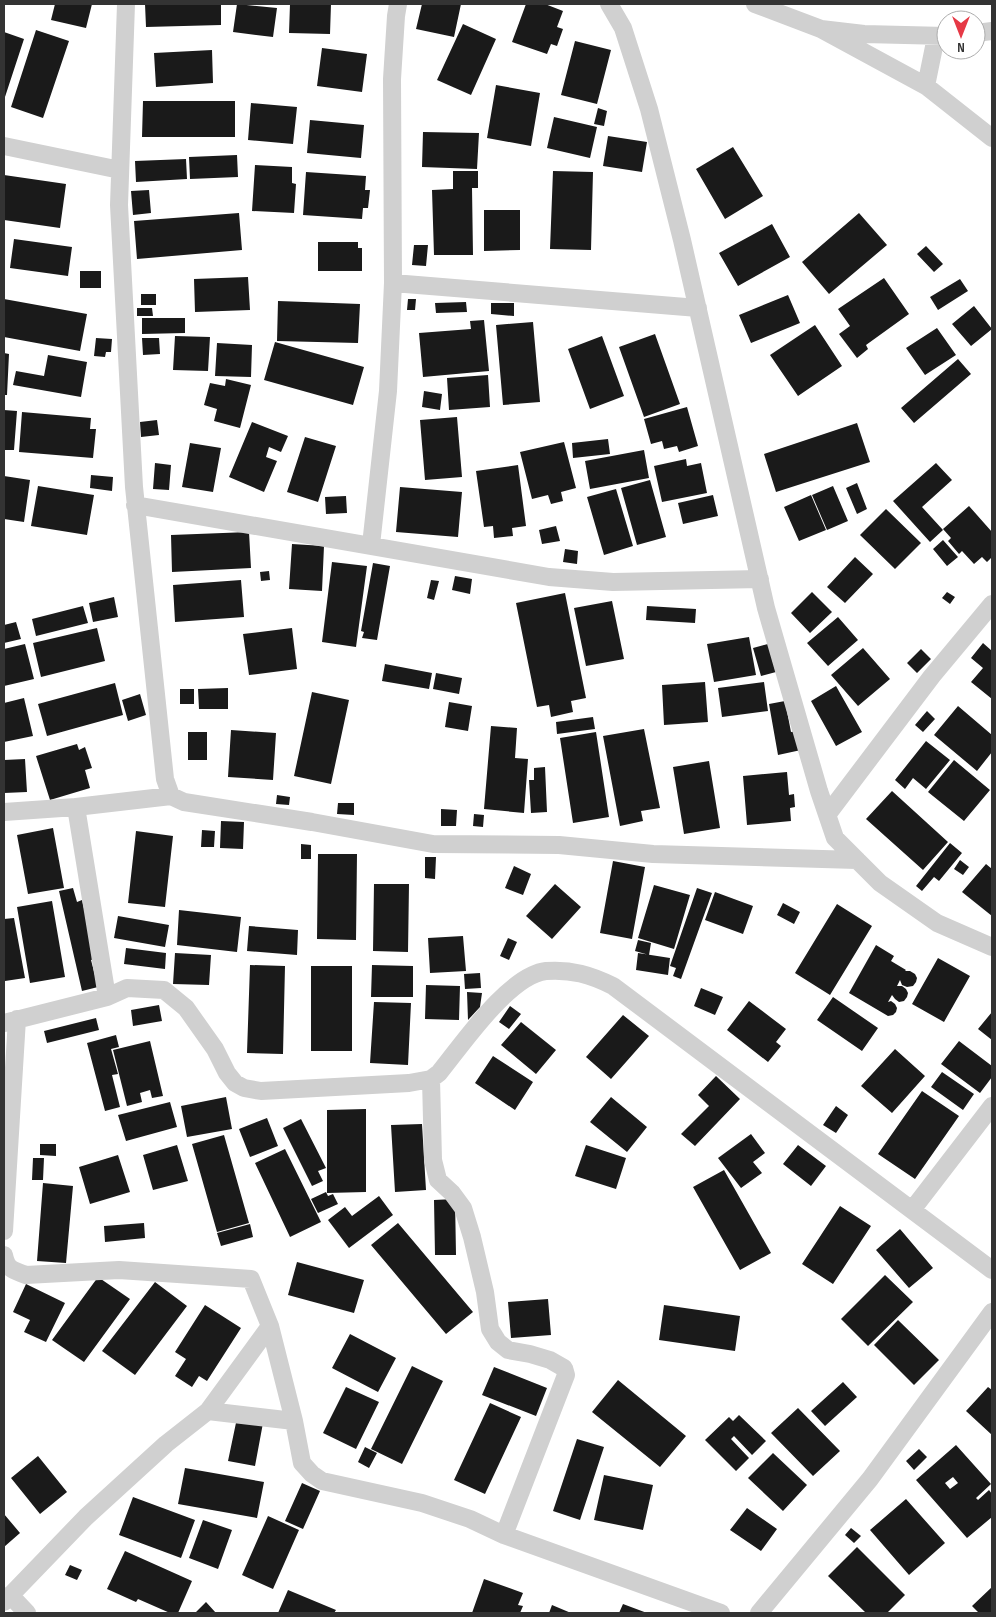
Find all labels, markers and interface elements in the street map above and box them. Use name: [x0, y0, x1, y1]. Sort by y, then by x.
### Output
north arrow: [936, 10, 986, 60]
text: N: [957, 39, 965, 56]

